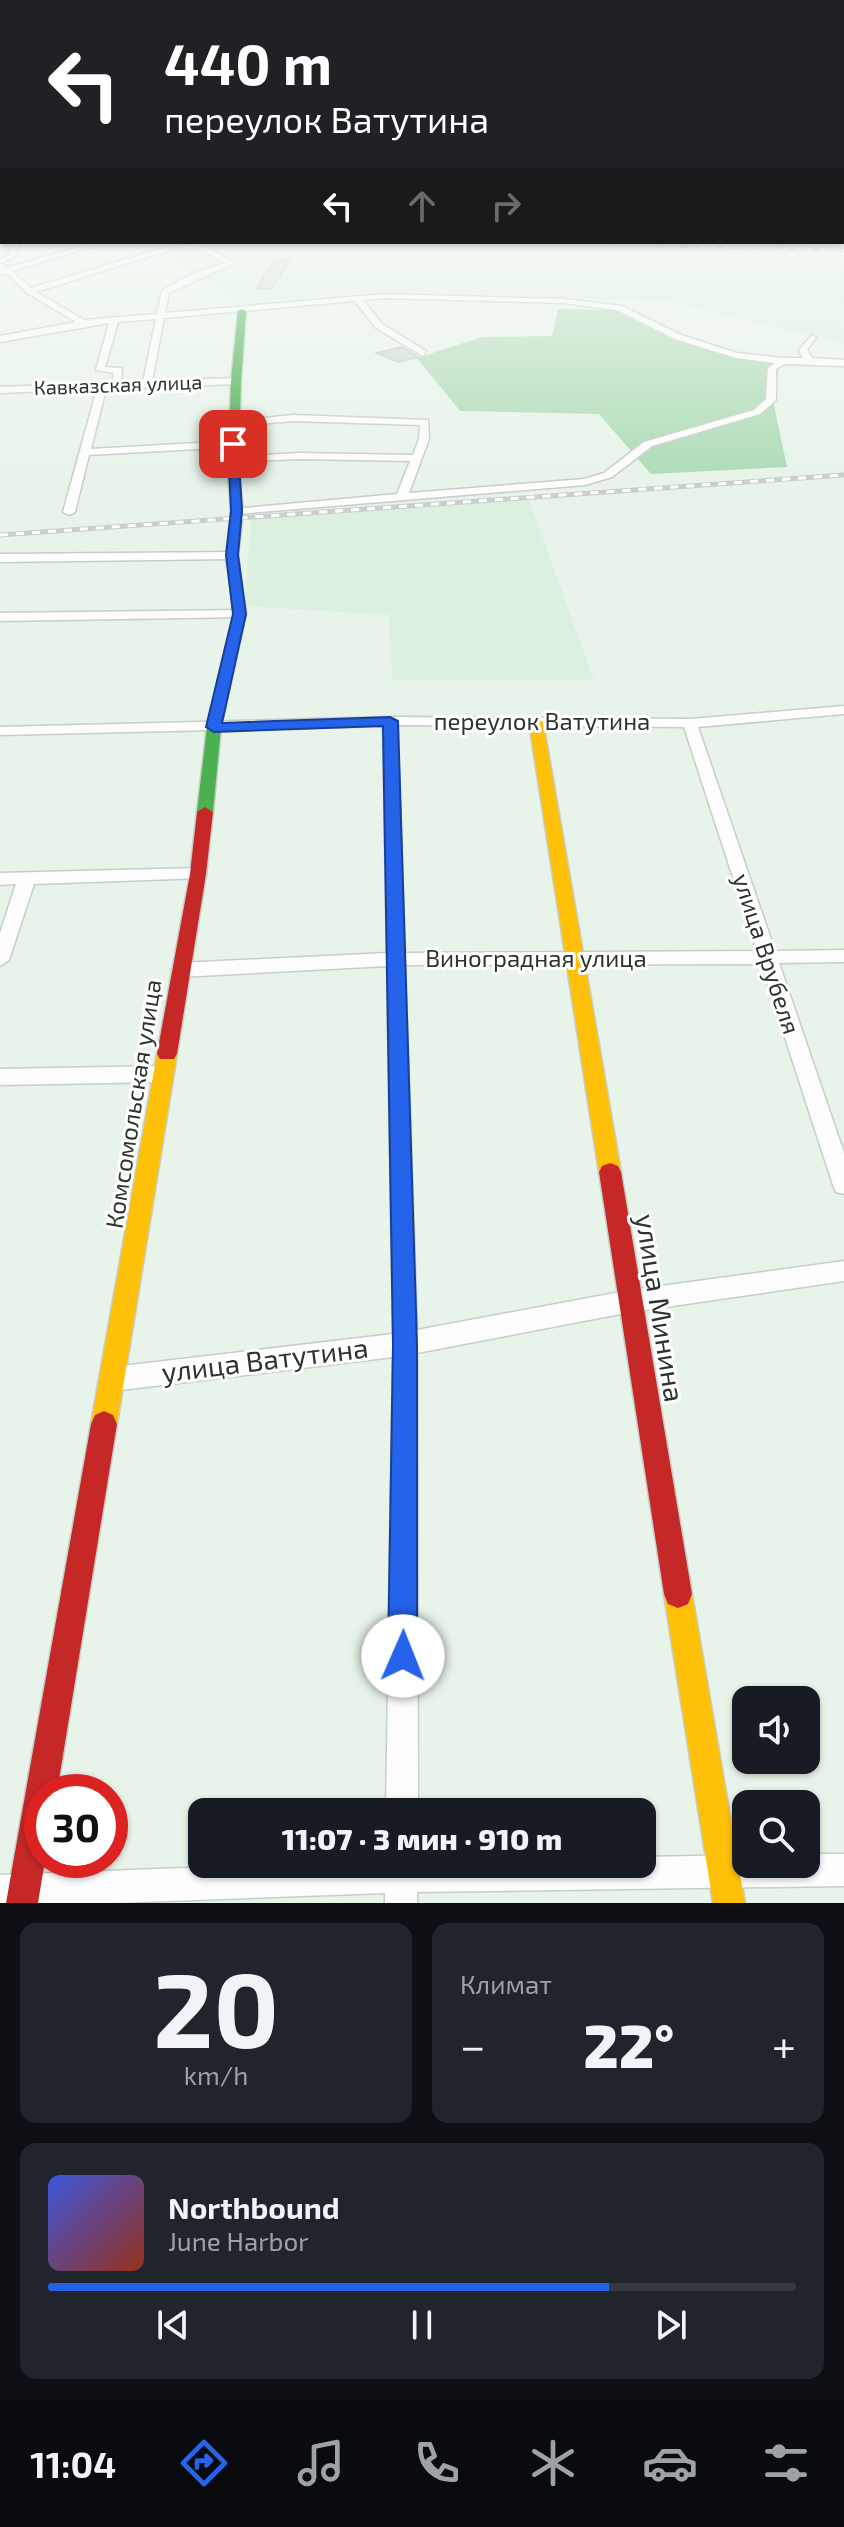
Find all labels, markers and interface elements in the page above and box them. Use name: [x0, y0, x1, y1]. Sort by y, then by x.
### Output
text: 440 m: [164, 29, 332, 96]
icon: left: [32, 32, 136, 136]
text: переулок Ватутина: [164, 97, 489, 140]
icon: left: [316, 184, 360, 228]
icon: ahead: [400, 184, 444, 228]
icon: right: [484, 184, 528, 228]
street label: Кавказская улица: [33, 369, 203, 400]
pin: [199, 410, 267, 478]
icon: arrive: [211, 422, 255, 466]
street label: переулок Ватутина: [434, 706, 650, 736]
street label: улица Врубеля: [727, 870, 807, 1038]
street label: Виноградная улица: [425, 943, 647, 973]
street label: Комсомольская улица: [99, 977, 168, 1231]
street label: улица Минина: [629, 1211, 693, 1404]
street label: улица Ватутина: [160, 1329, 370, 1389]
position arrow: [361, 1614, 445, 1698]
map controls: [732, 1686, 820, 1878]
button: sound: [732, 1686, 820, 1774]
speed limit sign: 30: [24, 1774, 128, 1878]
button: search: [732, 1790, 820, 1878]
text: 11:07 · 3 мин · 910 m: [282, 1820, 562, 1856]
text: 20: [153, 1944, 279, 2069]
text: Климат: [460, 1968, 552, 1999]
text: 22°: [583, 2008, 674, 2080]
text: −: [460, 2018, 486, 2071]
text: +: [772, 2018, 796, 2071]
text: km/h: [184, 2059, 248, 2090]
text: Northbound: [168, 2189, 340, 2225]
text: June Harbor: [168, 2225, 309, 2256]
icon: previous: [151, 2303, 195, 2347]
icon: pause: [400, 2303, 444, 2347]
icon: next: [649, 2303, 693, 2347]
icon: directions: [176, 2435, 232, 2491]
icon: music: [293, 2435, 349, 2491]
icon: phone: [409, 2435, 465, 2491]
icon: climate: [525, 2435, 581, 2491]
icon: car: [642, 2435, 698, 2491]
icon: filters: [758, 2435, 814, 2491]
text: 11:04: [30, 2442, 116, 2485]

